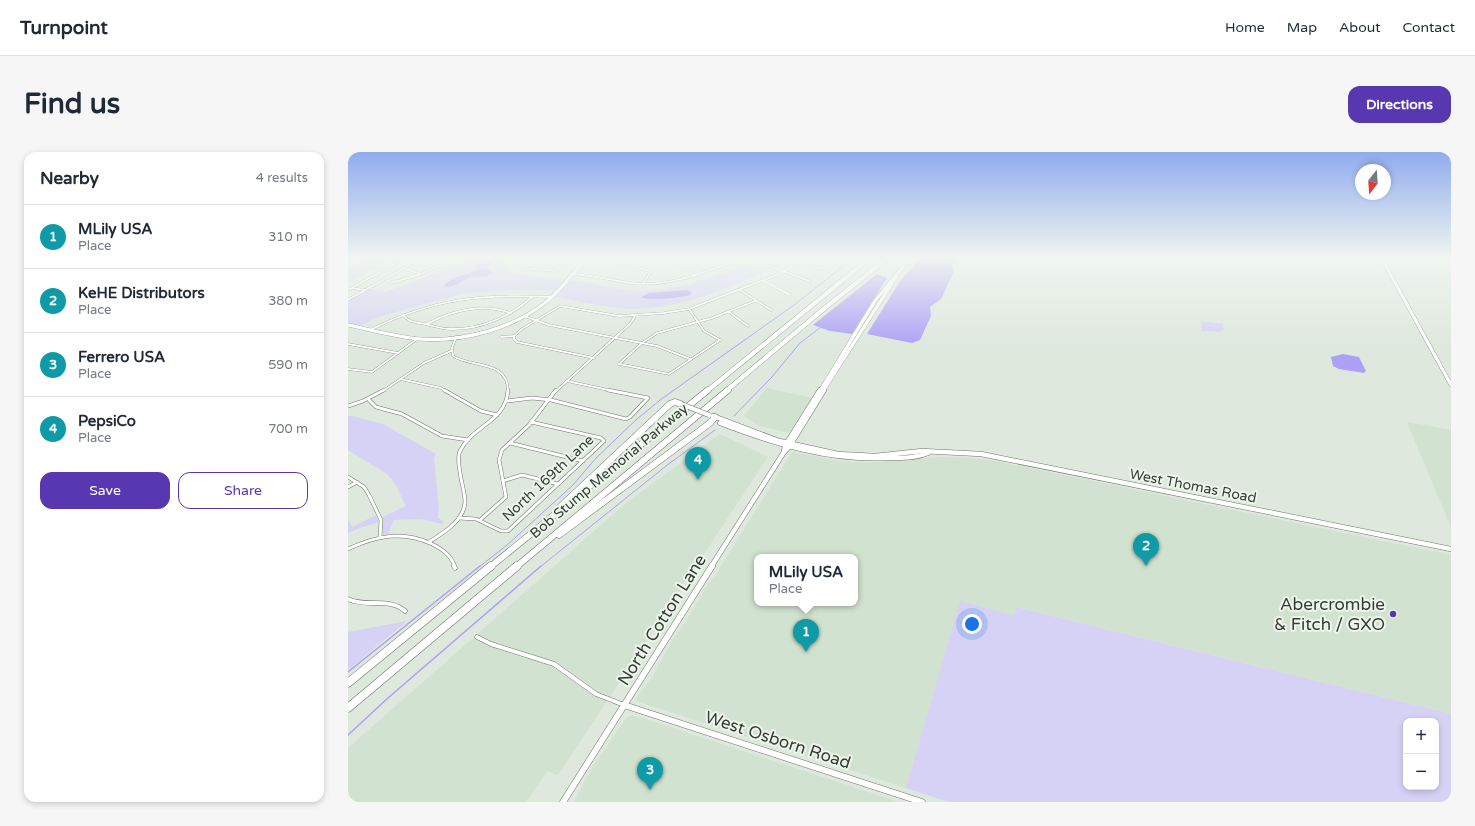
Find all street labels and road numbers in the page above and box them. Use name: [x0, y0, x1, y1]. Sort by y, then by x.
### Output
street label: Bob Stump Memorial Parkway: [527, 400, 692, 542]
street label: North 169th Lane: [499, 431, 597, 525]
street label: West Thomas Road: [1128, 465, 1258, 507]
street label: North Cotton Lane: [613, 551, 711, 689]
street label: West Osborn Road: [702, 707, 854, 773]

